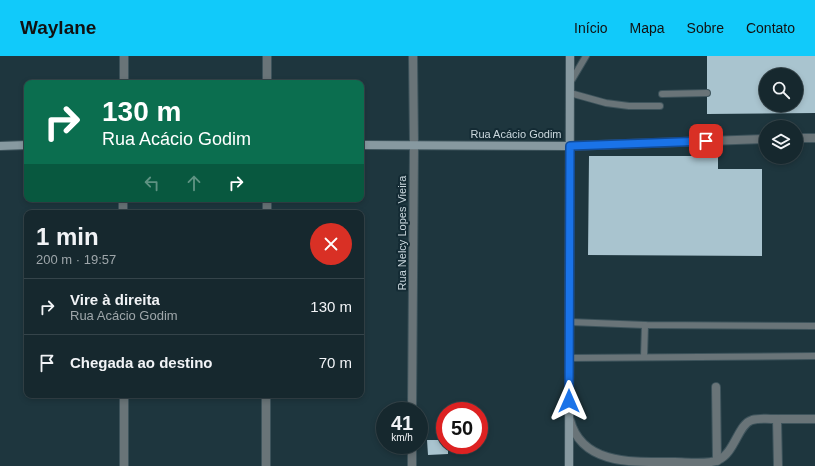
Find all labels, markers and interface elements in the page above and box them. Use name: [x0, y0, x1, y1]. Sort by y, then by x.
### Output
text: Waylane: [20, 17, 96, 38]
text: Início: [574, 20, 608, 36]
text: Mapa: [630, 20, 665, 36]
text: Sobre: [687, 20, 724, 36]
text: Contato: [746, 20, 795, 36]
map controls: [759, 68, 803, 164]
button: search: [759, 68, 803, 112]
icon: right: [36, 96, 88, 148]
text: 130 m: [102, 96, 181, 127]
button: layers: [759, 120, 803, 164]
pin: [689, 124, 723, 158]
street label: Rua Acácio Godim: [470, 128, 562, 140]
text: Rua Acácio Godim: [102, 129, 251, 149]
icon: arrive: [695, 130, 717, 152]
icon: left: [141, 172, 163, 194]
icon: ahead: [183, 172, 205, 194]
icon: right: [225, 172, 247, 194]
street label: Rua Nelcy Lopes Vieira: [396, 175, 408, 290]
text: 1 min: [36, 223, 99, 250]
button: close: [310, 223, 352, 265]
text: 200 m · 19:57: [36, 252, 116, 267]
text: Vire à direita: [70, 291, 160, 308]
icon: right: [36, 296, 58, 318]
text: 130 m: [310, 298, 352, 315]
text: Rua Acácio Godim: [70, 308, 178, 323]
icon: arrive: [36, 352, 58, 374]
text: Chegada ao destino: [70, 354, 213, 371]
text: 70 m: [319, 354, 352, 371]
position arrow: [548, 380, 590, 422]
speed limit sign: 50: [436, 402, 488, 454]
text: 41: [391, 412, 413, 434]
text: km/h: [391, 432, 413, 443]

